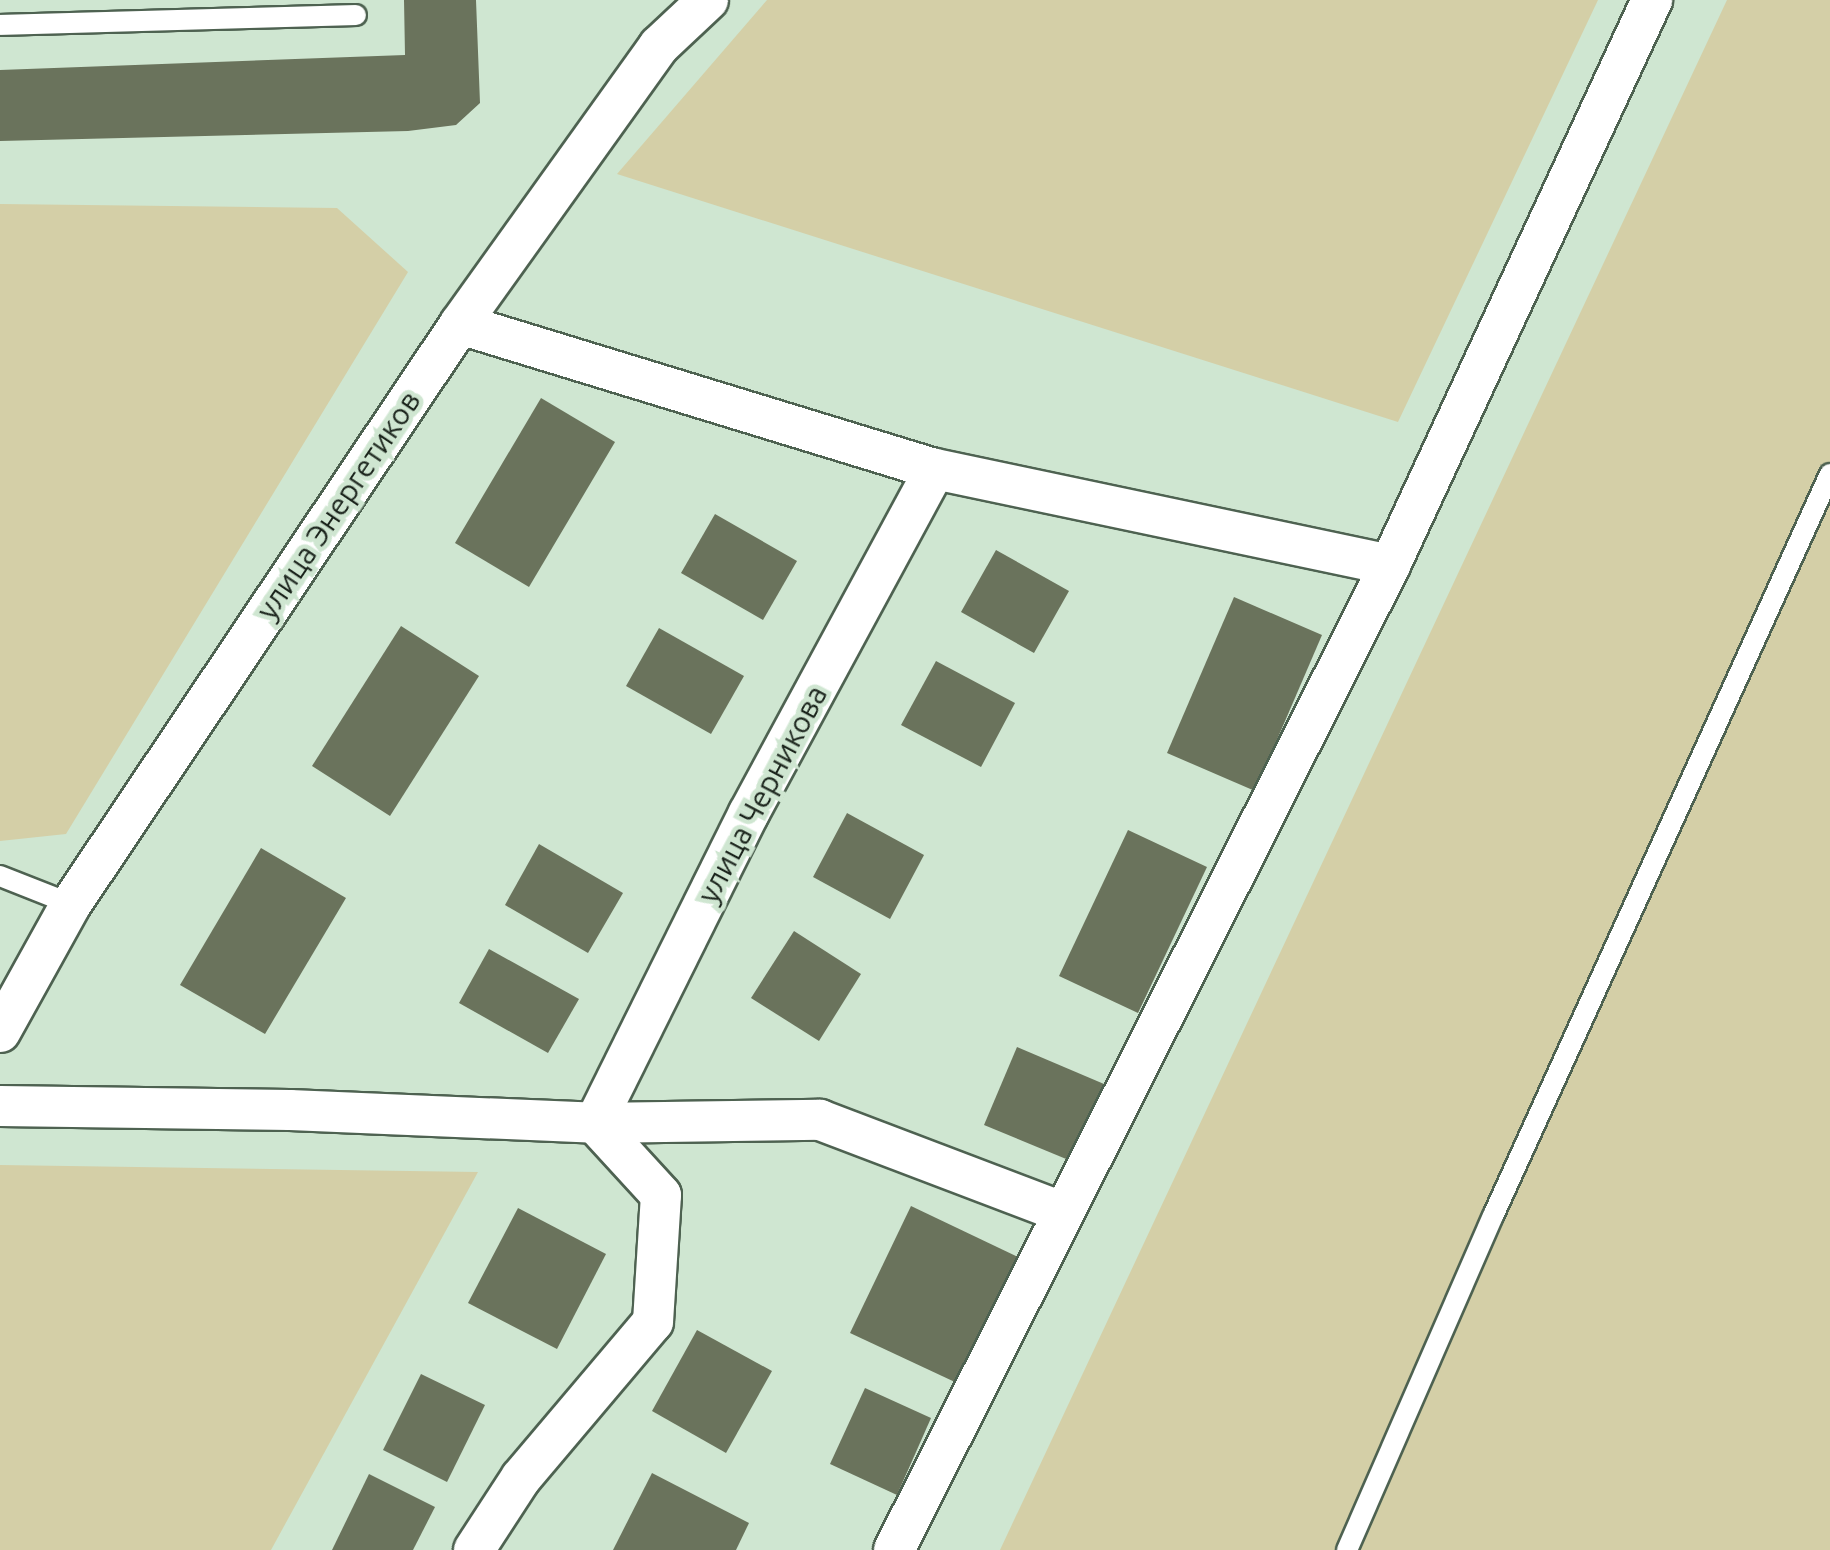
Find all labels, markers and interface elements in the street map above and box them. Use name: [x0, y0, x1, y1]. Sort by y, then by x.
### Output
street label: улица Энергетиков: [248, 384, 428, 626]
street label: улица Черникова: [689, 679, 835, 909]

